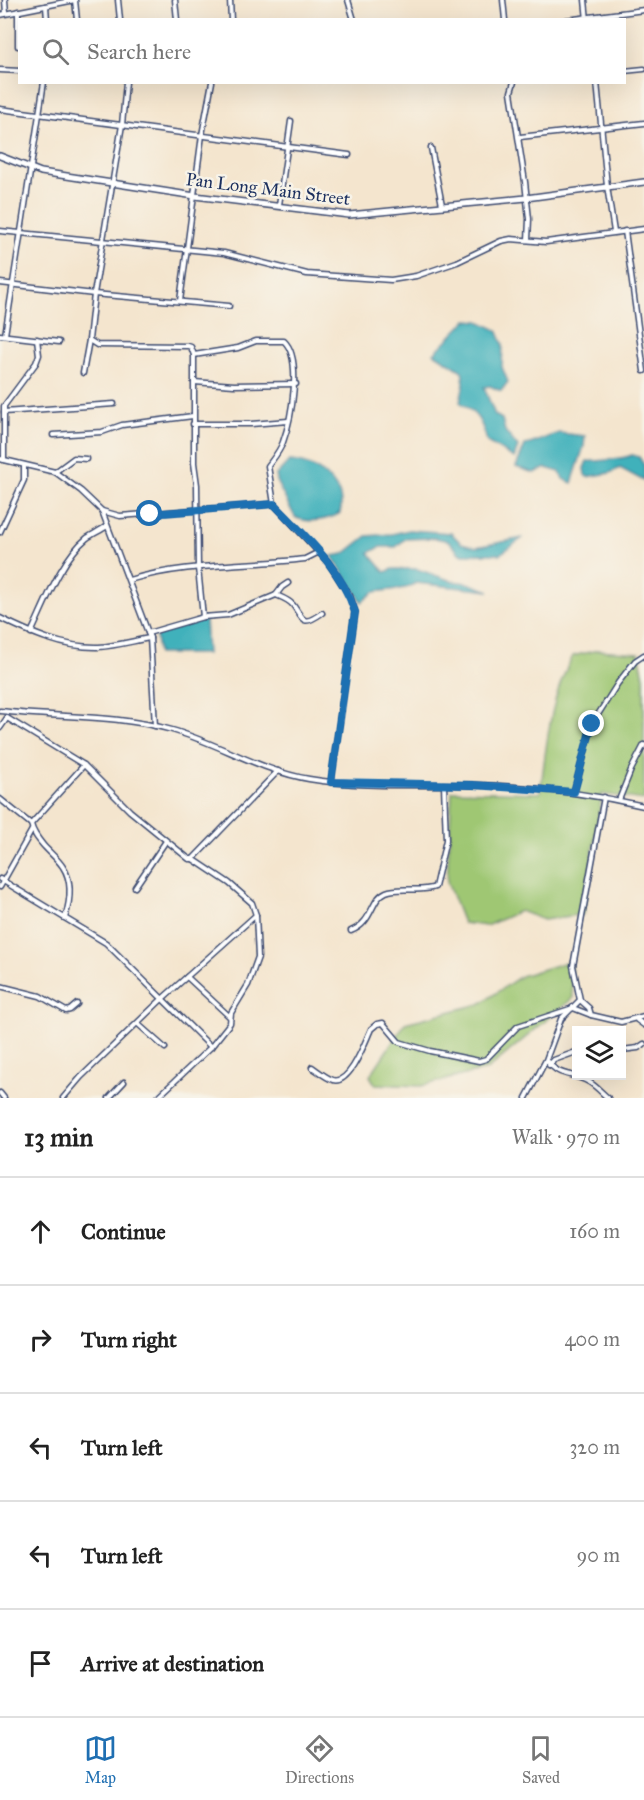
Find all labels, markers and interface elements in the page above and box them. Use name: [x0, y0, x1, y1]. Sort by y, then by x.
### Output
search box: [18, 18, 626, 84]
icon: search: [39, 35, 72, 68]
text: Search here: [87, 38, 191, 65]
street label: Pan Long Main Street: [185, 168, 352, 211]
route start: [136, 500, 162, 526]
route end: [578, 710, 604, 736]
map controls: [572, 1026, 626, 1080]
button: layers: [572, 1026, 626, 1080]
text: 13 min: [24, 1121, 93, 1153]
text: Walk · 970 m: [512, 1125, 620, 1149]
icon: ahead: [24, 1215, 57, 1248]
text: Continue: [81, 1218, 166, 1245]
text: 160 m: [569, 1219, 620, 1243]
icon: right: [24, 1323, 57, 1356]
text: Turn right: [81, 1326, 177, 1353]
text: 400 m: [564, 1327, 620, 1351]
icon: left: [24, 1431, 57, 1464]
text: Turn left: [81, 1434, 163, 1461]
text: 320 m: [569, 1435, 620, 1459]
icon: left: [24, 1539, 57, 1572]
text: Turn left: [81, 1542, 163, 1569]
text: 90 m: [577, 1543, 620, 1567]
icon: arrive: [24, 1647, 57, 1680]
text: Arrive at destination: [81, 1650, 264, 1677]
tab: Map: [84, 1732, 117, 1787]
tab: Directions: [285, 1732, 354, 1787]
tab: Saved: [522, 1732, 560, 1787]

